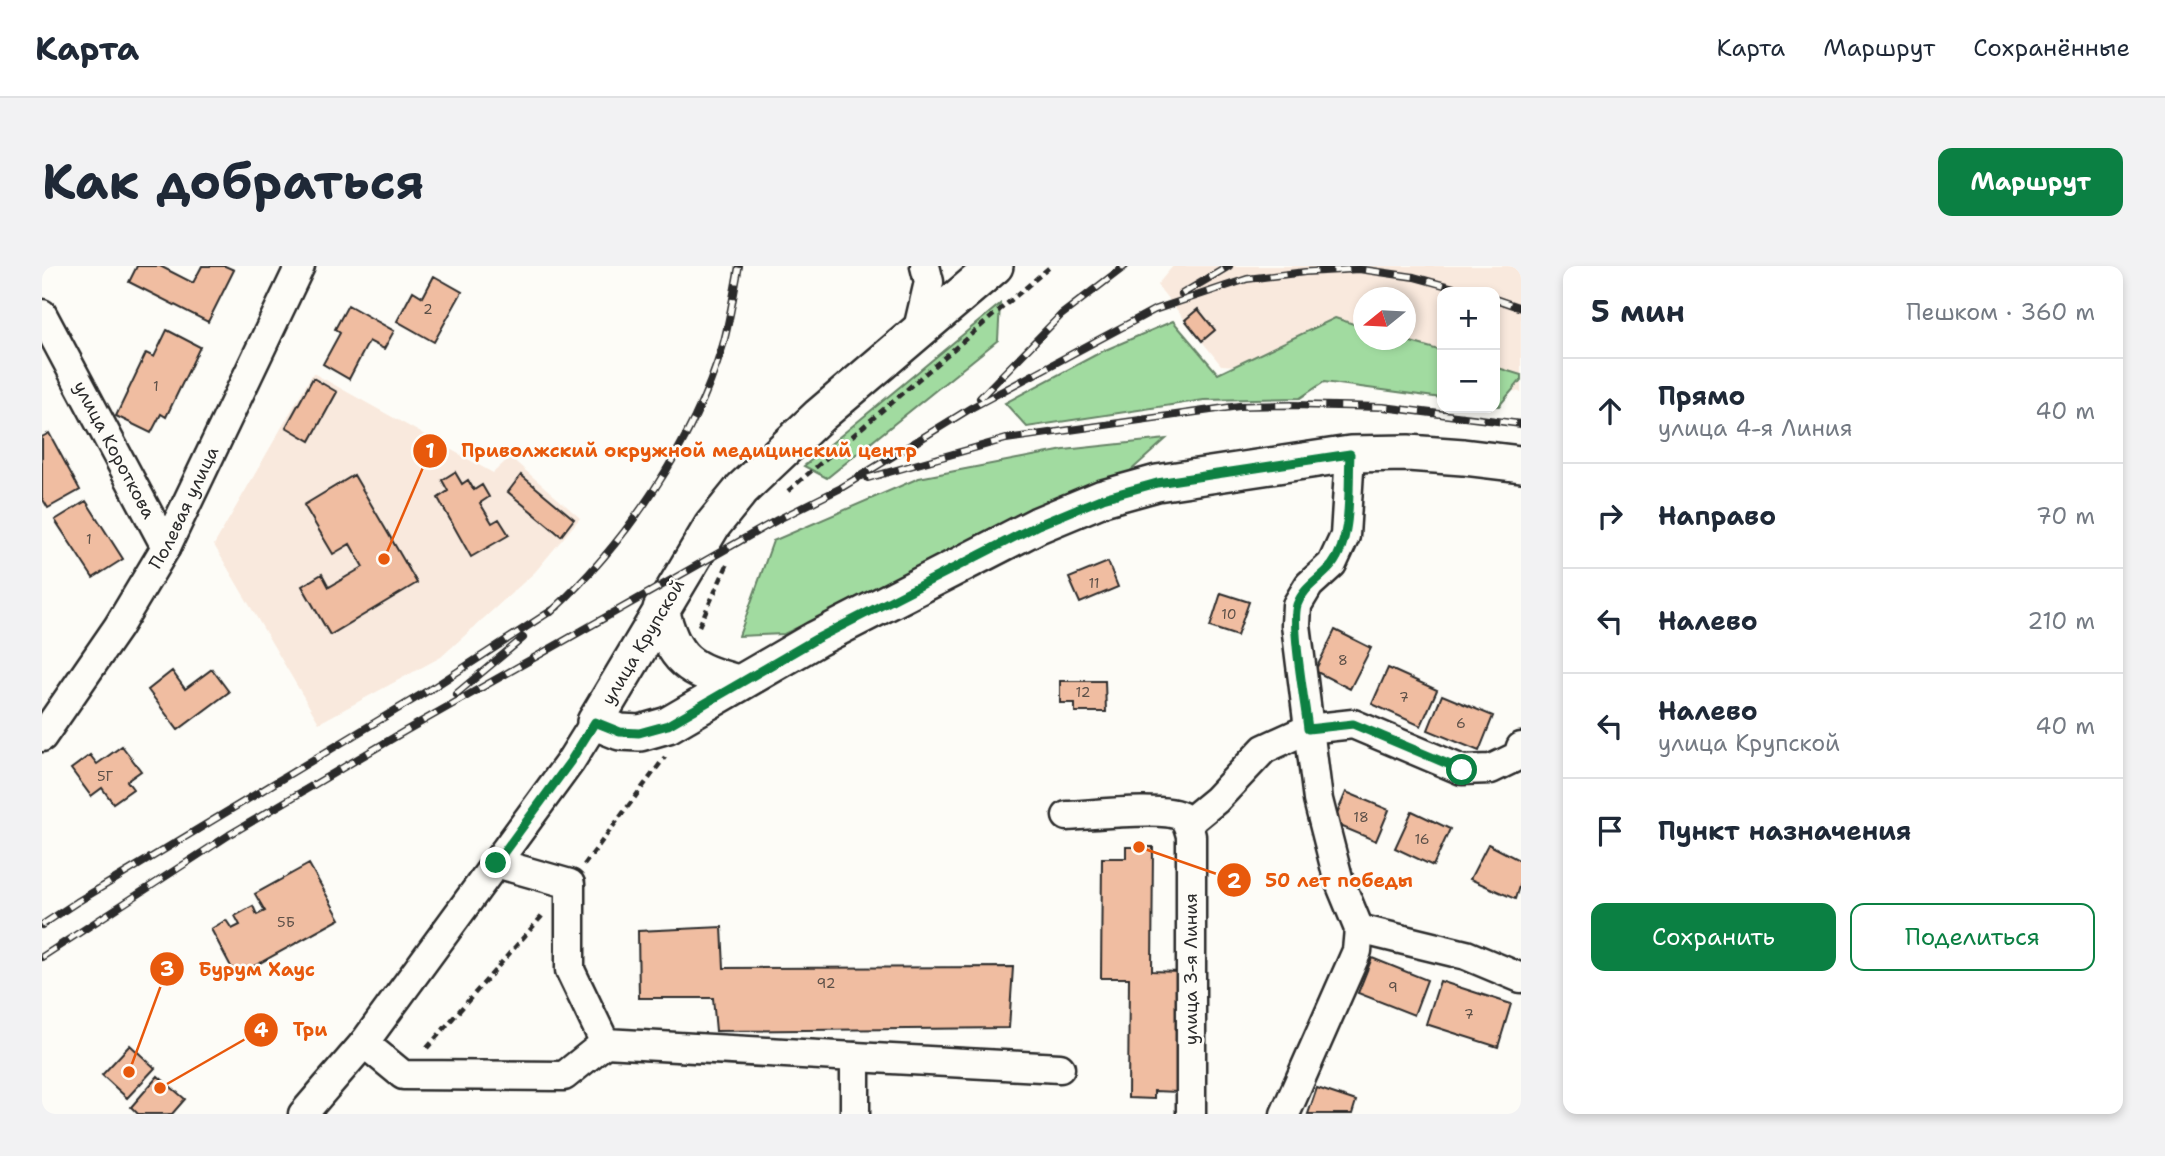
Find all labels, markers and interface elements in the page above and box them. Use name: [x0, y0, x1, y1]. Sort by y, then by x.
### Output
text: Карта: [35, 26, 139, 71]
text: Карта: [1717, 32, 1785, 64]
text: Маршрут: [1823, 32, 1935, 64]
text: Сохранённые: [1973, 32, 2130, 64]
button: Маршрут: [1938, 148, 2123, 216]
text: Как добраться: [42, 149, 424, 215]
north arrow: [1353, 287, 1416, 350]
map controls: [1437, 287, 1500, 413]
button: +: [1437, 287, 1500, 350]
text: 5 мин: [1591, 291, 1685, 332]
text: Пешком · 360 m: [1906, 297, 2095, 327]
house number: 2: [423, 300, 433, 318]
button: −: [1437, 350, 1500, 413]
street label: улица Короткова: [68, 377, 161, 523]
house number: 1: [153, 377, 159, 395]
text: Прямо: [1658, 378, 1746, 413]
icon: ahead: [1591, 392, 1629, 430]
text: 40 m: [2035, 396, 2095, 426]
text: улица 4-я Линия: [1658, 413, 1853, 443]
callout: Приволжский окружной медицинский центр: [412, 431, 931, 471]
text: 1: [425, 437, 435, 465]
text: Приволжский окружной медицинский центр: [461, 438, 917, 463]
street label: Полевая улица: [143, 443, 224, 574]
icon: right: [1591, 497, 1629, 535]
text: Направо: [1658, 498, 1776, 533]
text: 70 m: [2036, 501, 2095, 531]
house number: 1: [86, 530, 92, 548]
house number: 11: [1088, 574, 1100, 592]
street label: улица Крупской: [596, 575, 690, 709]
icon: left: [1591, 602, 1629, 640]
text: Налево: [1658, 603, 1758, 638]
house number: 10: [1221, 605, 1237, 623]
text: 210 m: [2027, 606, 2095, 636]
house number: 8: [1338, 651, 1348, 669]
house number: 12: [1076, 683, 1090, 701]
house number: 7: [1399, 688, 1409, 706]
text: Налево: [1658, 693, 1758, 728]
icon: left: [1591, 707, 1629, 745]
text: 40 m: [2035, 711, 2095, 741]
house number: 6: [1456, 714, 1466, 732]
text: улица Крупской: [1658, 728, 1840, 758]
route start: [1446, 754, 1477, 785]
house number: 5Г: [97, 767, 114, 785]
house number: 18: [1353, 808, 1369, 826]
icon: arrive: [1591, 812, 1629, 850]
text: Пункт назначения: [1658, 813, 1911, 848]
house number: 16: [1414, 830, 1430, 848]
route end: [480, 847, 511, 878]
callout: 50 лет победы: [1217, 860, 1427, 900]
text: 2: [1227, 867, 1242, 895]
text: 50 лет победы: [1265, 868, 1413, 893]
street label: улица 3-я Линия: [1179, 893, 1203, 1045]
button: Сохранить: [1591, 903, 1836, 971]
button: Поделиться: [1850, 903, 2095, 971]
house number: 5Б: [277, 913, 295, 931]
callout: Бурум Хаус: [150, 949, 329, 989]
text: 3: [160, 955, 174, 983]
text: Бурум Хаус: [199, 957, 315, 982]
house number: 92: [817, 974, 835, 992]
house number: 9: [1388, 978, 1398, 996]
house number: 7: [1464, 1005, 1474, 1023]
callout: Три: [243, 1010, 341, 1050]
text: 4: [254, 1016, 269, 1044]
text: Три: [293, 1017, 327, 1042]

